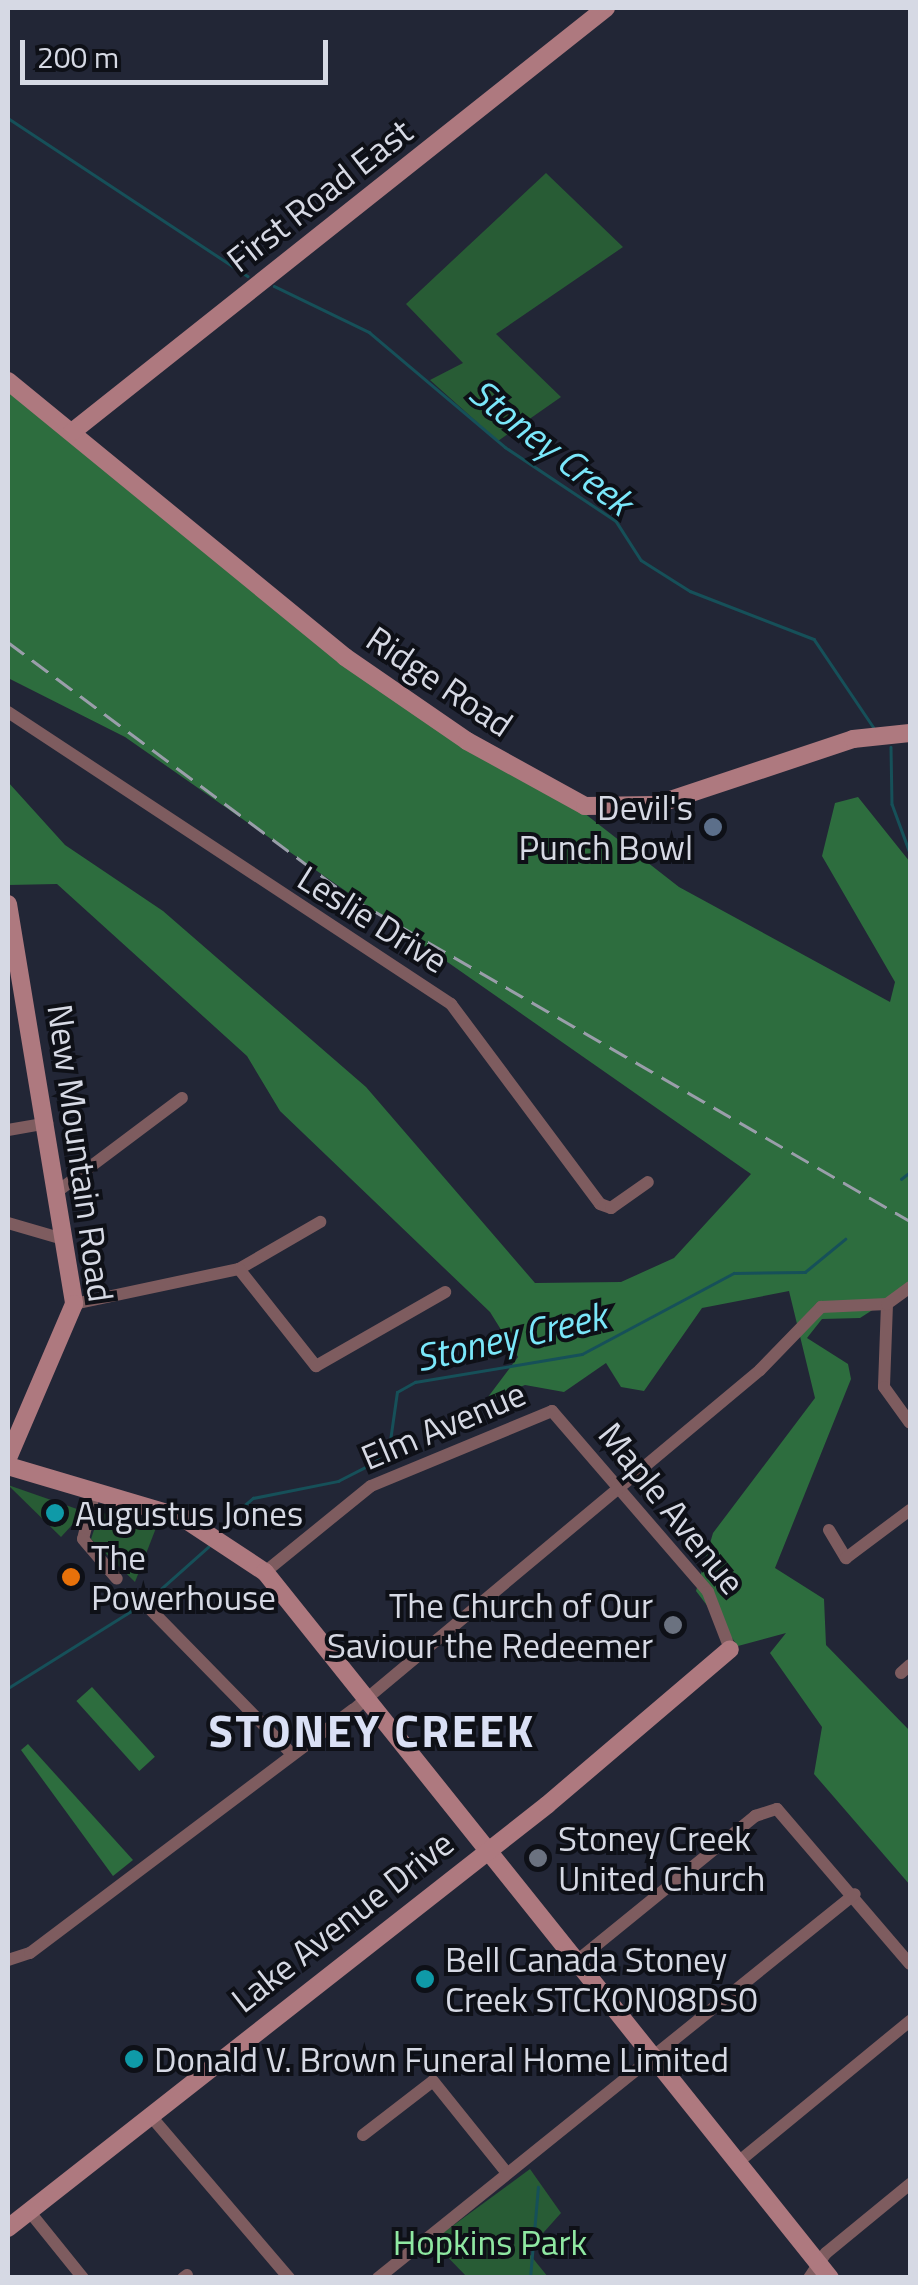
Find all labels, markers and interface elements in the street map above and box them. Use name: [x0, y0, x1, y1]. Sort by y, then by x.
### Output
scale bar: [25, 20, 332, 82]
text: 200 m: [37, 34, 119, 80]
street label: First Road East: [218, 110, 420, 280]
water label: Stoney Creek: [460, 369, 642, 525]
street label: Ridge Road: [359, 617, 521, 745]
place label: Devil's Punch Bowl: [518, 786, 693, 868]
marker: Devil's Punch Bowl: [702, 816, 724, 838]
street label: Leslie Drive: [291, 857, 455, 981]
street label: New Mountain Road: [39, 1001, 123, 1305]
water label: Stoney Creek: [411, 1293, 611, 1381]
street label: Elm Avenue: [355, 1372, 531, 1478]
street label: Maple Avenue: [590, 1414, 754, 1602]
place label: Augustus Jones: [75, 1492, 303, 1534]
marker: Augustus Jones: [44, 1502, 66, 1524]
place label: The Powerhouse: [91, 1536, 276, 1618]
marker: The Powerhouse: [60, 1566, 82, 1588]
place label: The Church of Our Saviour the Redeemer: [327, 1584, 653, 1666]
marker: The Church of Our Saviour the Redeemer: [662, 1614, 684, 1636]
district label: STONEY CREEK: [208, 1704, 536, 1758]
place label: Stoney Creek United Church: [558, 1817, 765, 1899]
street label: Lake Avenue Drive: [223, 1821, 461, 2021]
marker: Stoney Creek United Church: [527, 1847, 549, 1869]
place label: Bell Canada Stoney Creek STCKON08DS0: [445, 1938, 758, 2020]
marker: Bell Canada Stoney Creek STCKON08DS0: [414, 1968, 436, 1990]
place label: Donald V. Brown Funeral Home Limited: [154, 2038, 729, 2080]
marker: Donald V. Brown Funeral Home Limited: [123, 2048, 145, 2070]
park label: Hopkins Park: [393, 2221, 587, 2263]

